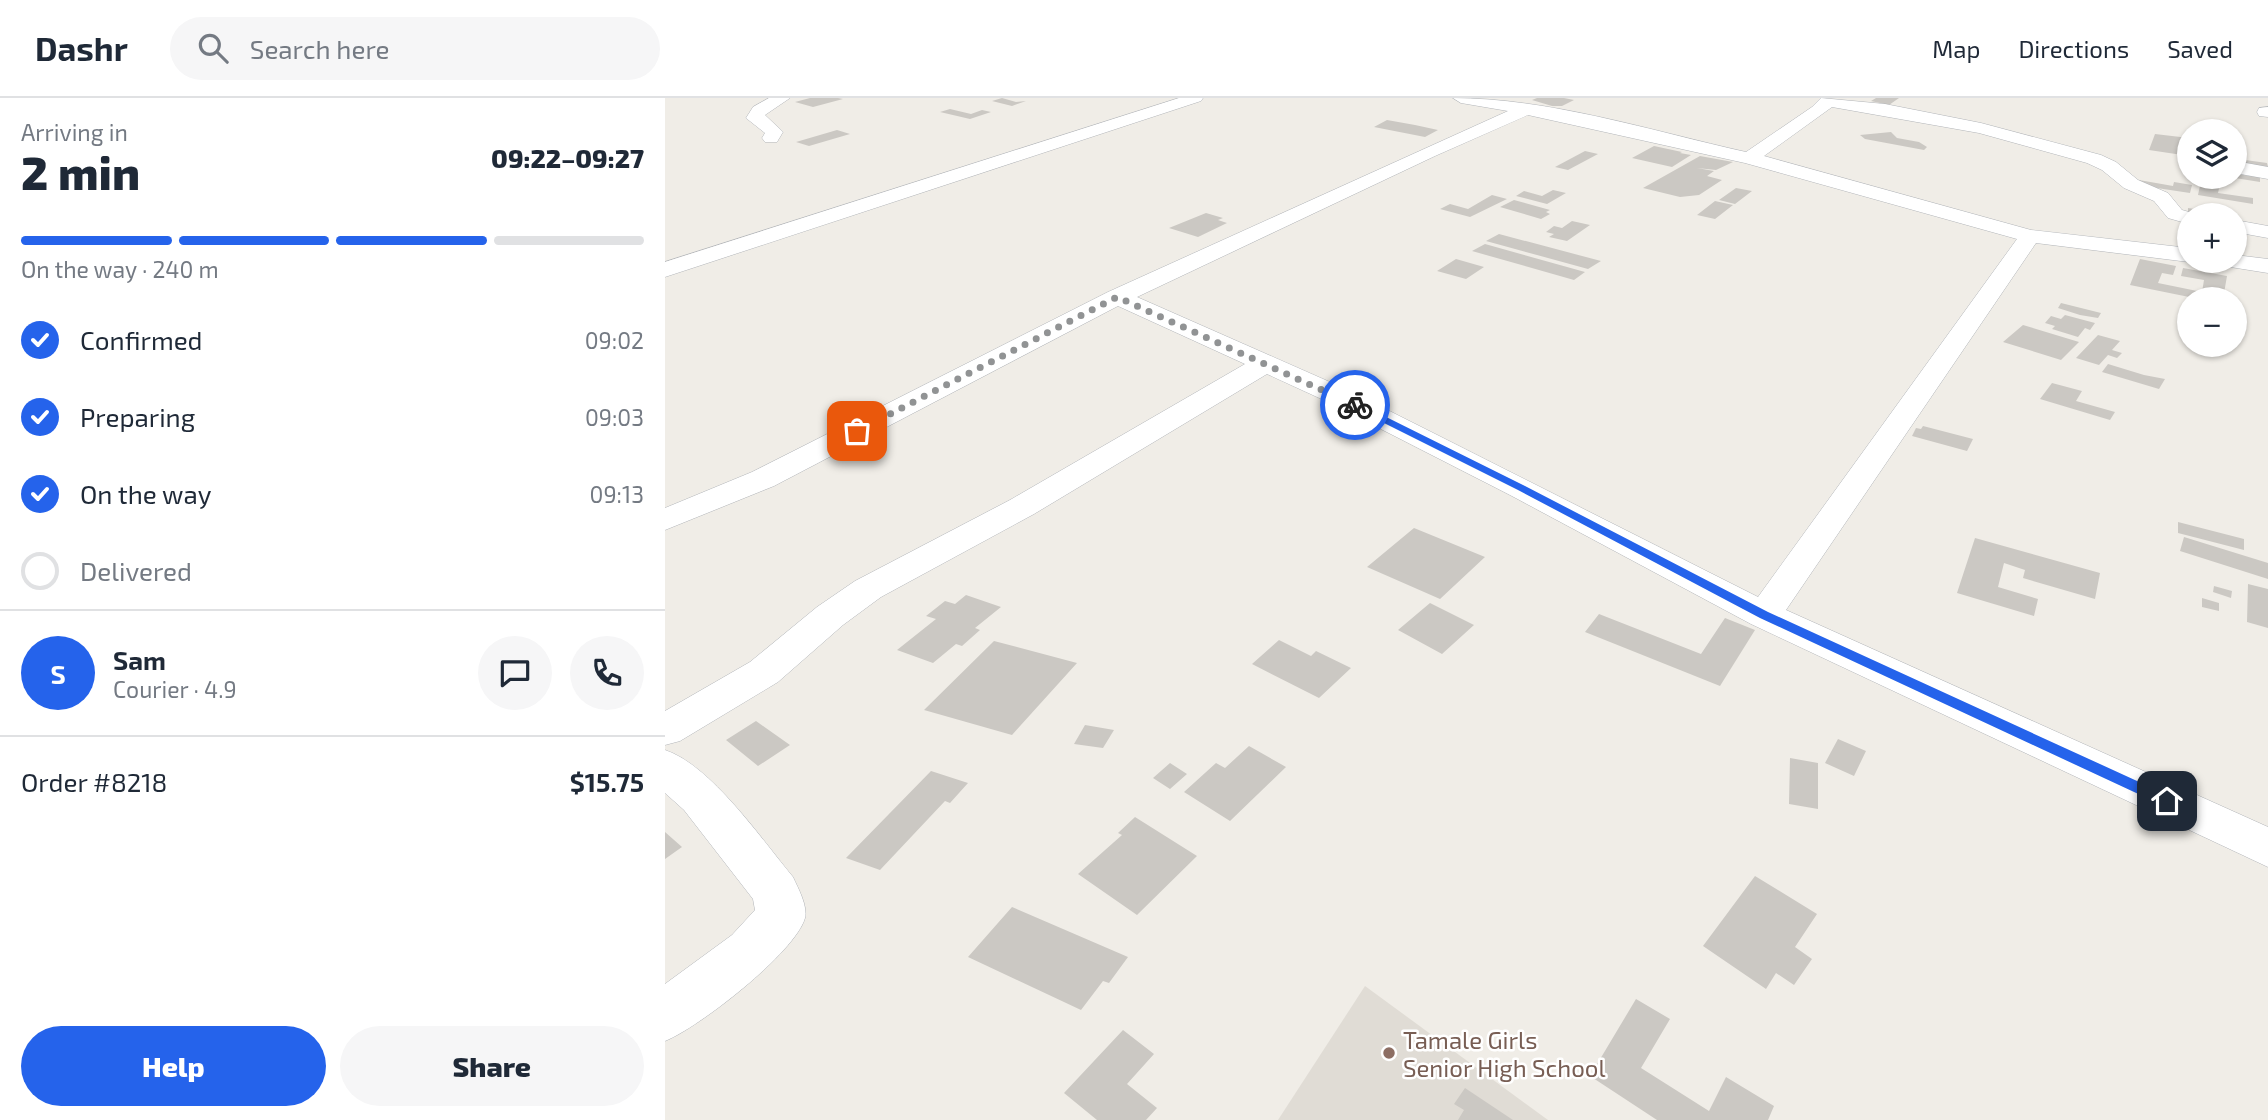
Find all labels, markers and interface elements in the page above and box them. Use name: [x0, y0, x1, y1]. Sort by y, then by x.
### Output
search box: [170, 17, 660, 80]
text: Dashr: [35, 28, 128, 68]
icon: search: [194, 29, 232, 67]
text: Search here: [250, 33, 389, 64]
text: Map: [1932, 34, 1980, 63]
text: Directions: [2018, 34, 2129, 63]
text: Saved: [2167, 34, 2233, 63]
text: Arriving in: [21, 118, 128, 146]
map controls: [2177, 119, 2247, 357]
button: layers: [2177, 119, 2247, 189]
text: 09:22–09:27: [491, 142, 644, 173]
text: 2 min: [21, 144, 140, 199]
button: +: [2177, 203, 2247, 273]
text: On the way · 240 m: [21, 255, 219, 283]
button: −: [2177, 287, 2247, 357]
icon: check: [21, 321, 59, 359]
text: Confirmed: [80, 324, 203, 355]
text: 09:02: [585, 326, 644, 354]
courier: [1320, 370, 1390, 440]
icon: bike: [1336, 386, 1374, 424]
icon: check: [21, 398, 59, 436]
text: Preparing: [80, 401, 195, 432]
pin: [827, 401, 887, 461]
text: 09:03: [585, 403, 644, 431]
icon: bag: [838, 412, 876, 450]
icon: check: [21, 475, 59, 513]
text: On the way: [80, 478, 211, 509]
text: 09:13: [590, 480, 644, 508]
text: Delivered: [80, 555, 192, 586]
button: chat: [478, 636, 552, 710]
button: phone: [570, 636, 644, 710]
text: Sam: [113, 644, 166, 675]
text: S: [50, 658, 66, 689]
text: Courier · 4.9: [113, 675, 237, 703]
text: Order #8218: [21, 766, 167, 797]
text: $15.75: [570, 766, 644, 797]
pin: [2137, 771, 2197, 831]
icon: home: [2148, 782, 2186, 820]
place label: Tamale Girls Senior High School: [1403, 1025, 1606, 1082]
button: Help: [21, 1026, 326, 1106]
button: Share: [340, 1026, 644, 1106]
marker: Tamale Girls Senior High School: [1381, 1045, 1397, 1061]

